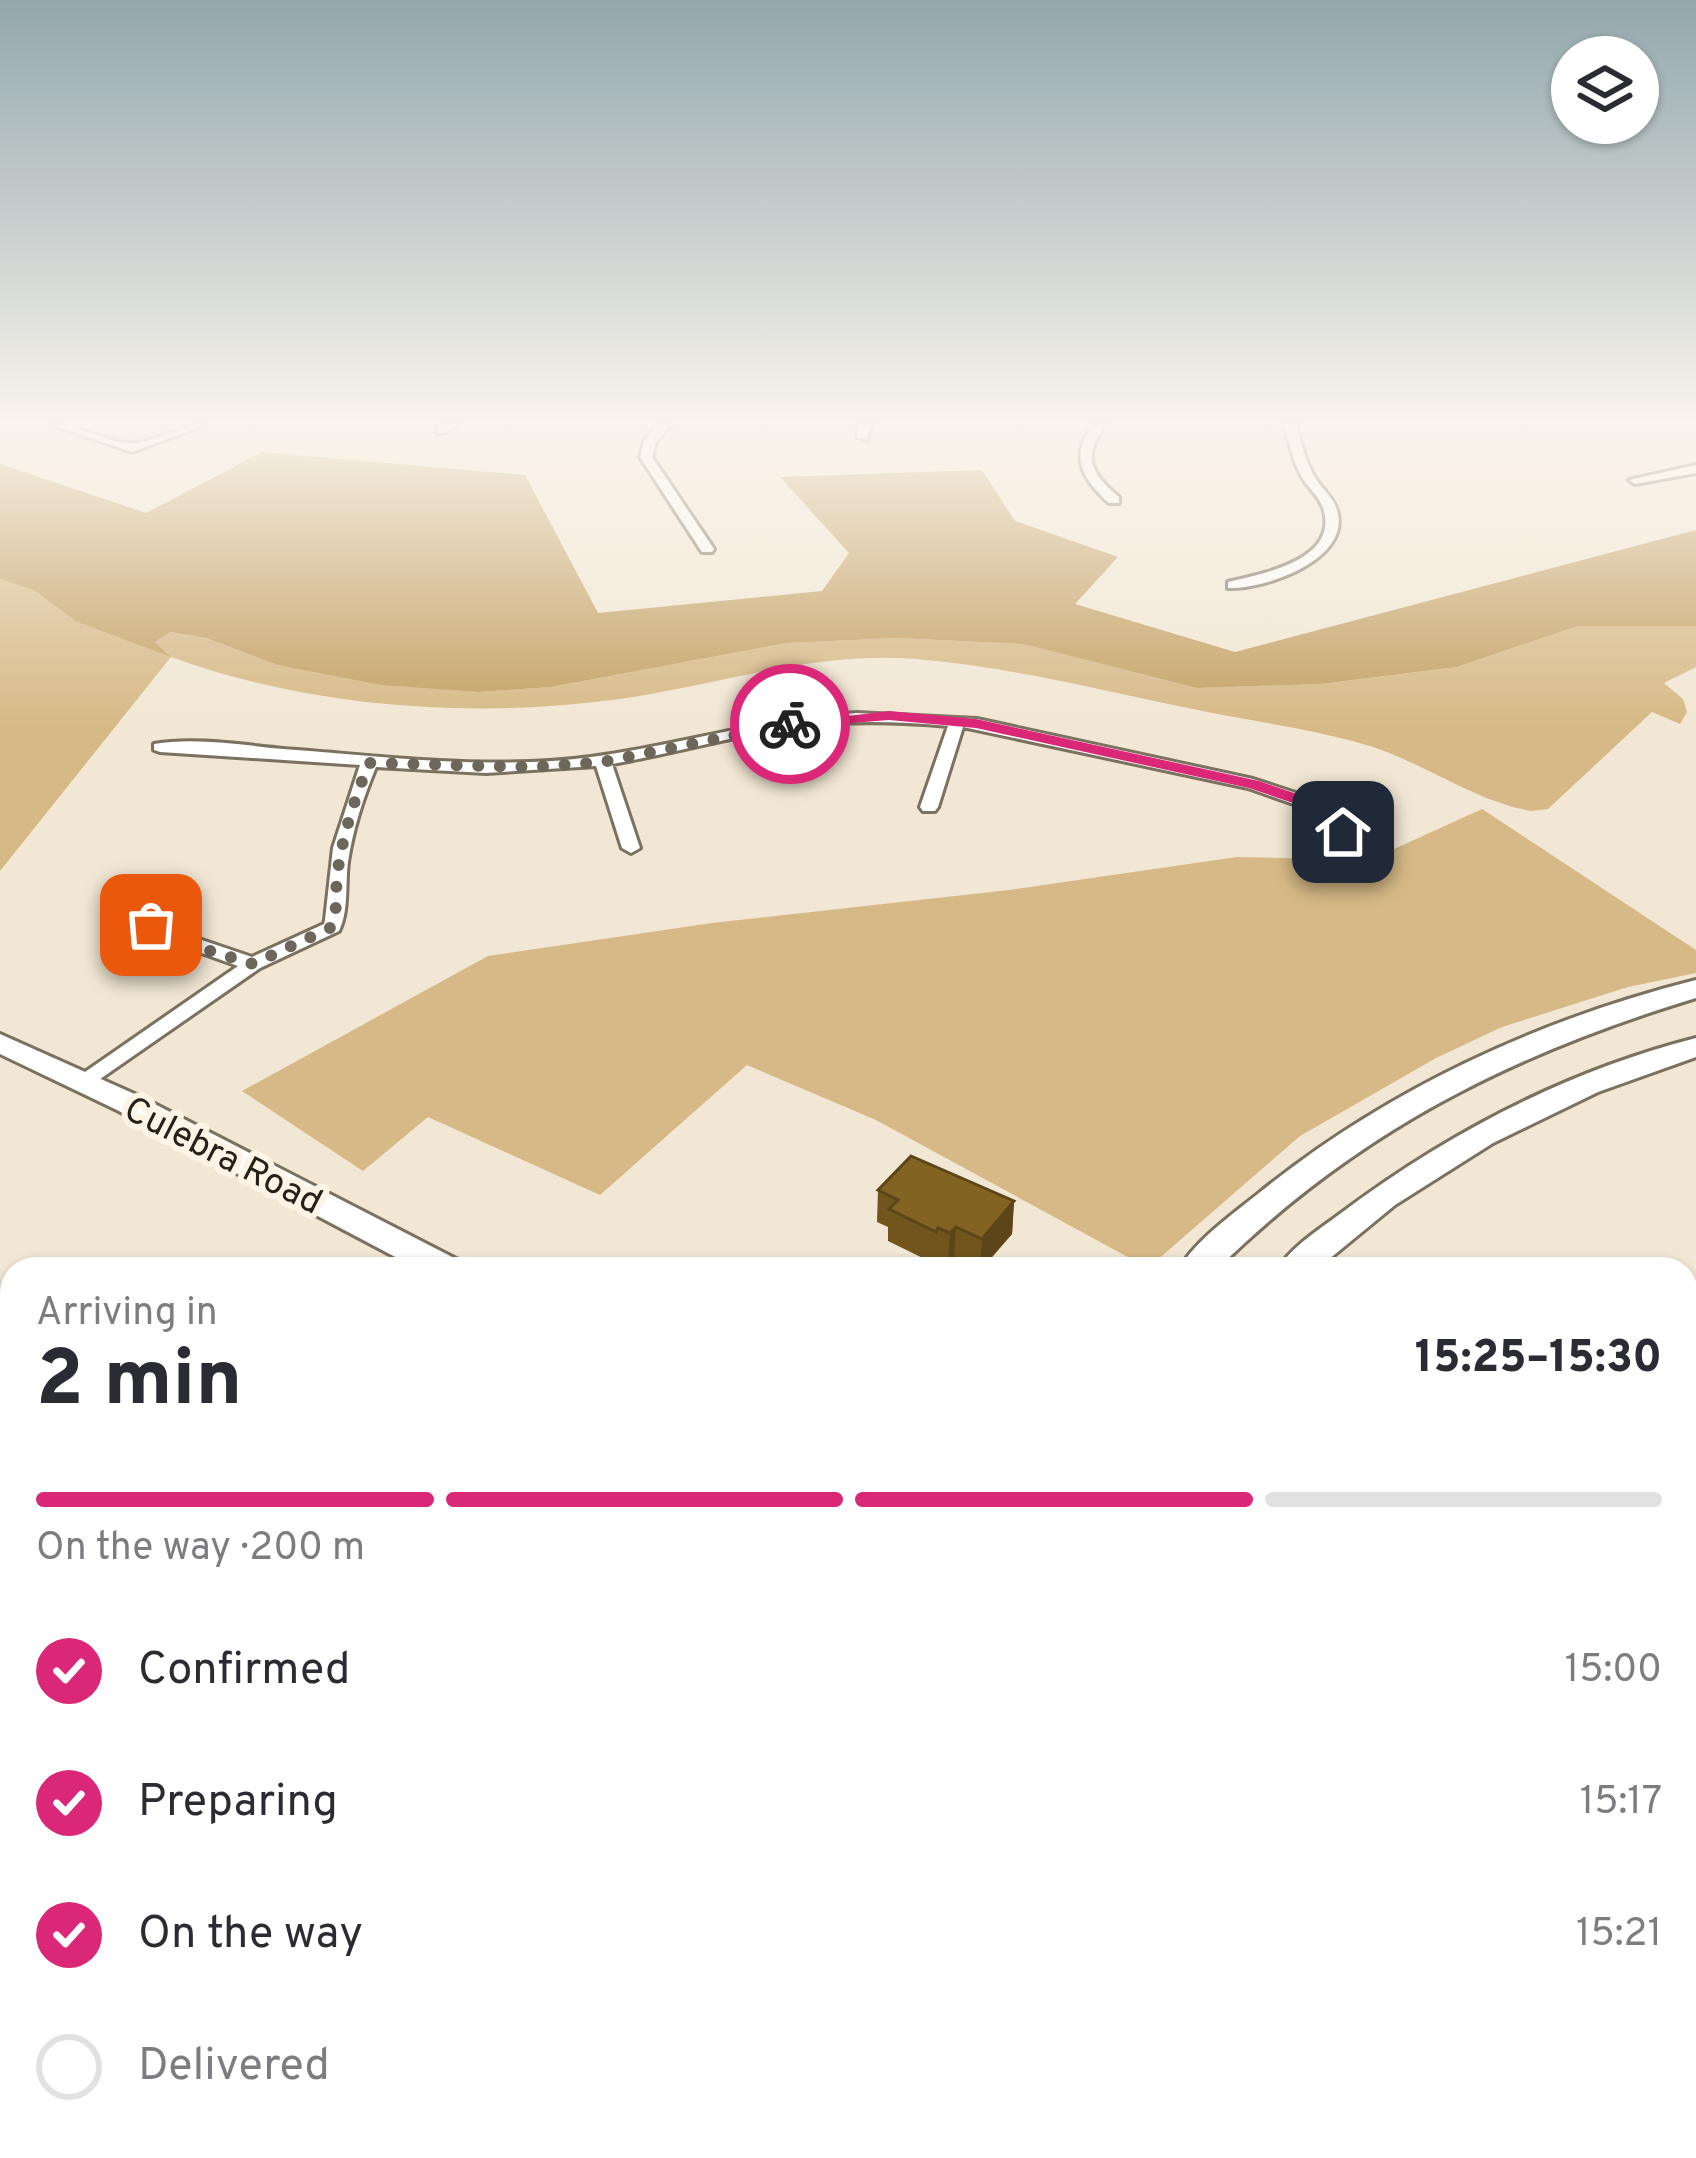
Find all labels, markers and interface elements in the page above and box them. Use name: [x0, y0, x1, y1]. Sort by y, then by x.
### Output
map controls: [1551, 36, 1659, 144]
button: layers: [1551, 36, 1659, 144]
courier: [730, 664, 850, 784]
icon: bike: [757, 691, 823, 757]
pin: [1292, 781, 1394, 883]
icon: home: [1310, 799, 1376, 865]
pin: [100, 874, 202, 976]
icon: bag: [118, 892, 184, 958]
street label: Culebra Road: [115, 1088, 329, 1227]
text: Arriving in: [36, 1290, 218, 1339]
text: 15:25–15:30: [1415, 1331, 1662, 1388]
text: 2 min: [36, 1334, 242, 1433]
text: On the way · 200 m: [36, 1525, 365, 1574]
icon: check: [36, 1638, 102, 1704]
text: Confirmed: [138, 1643, 350, 1700]
text: 15:00: [1565, 1647, 1662, 1696]
icon: check: [36, 1770, 102, 1836]
text: Preparing: [138, 1775, 338, 1832]
text: 15:17: [1580, 1779, 1662, 1828]
icon: check: [36, 1902, 102, 1968]
text: On the way: [138, 1907, 363, 1964]
text: 15:21: [1576, 1911, 1662, 1960]
text: Delivered: [138, 2039, 330, 2096]

